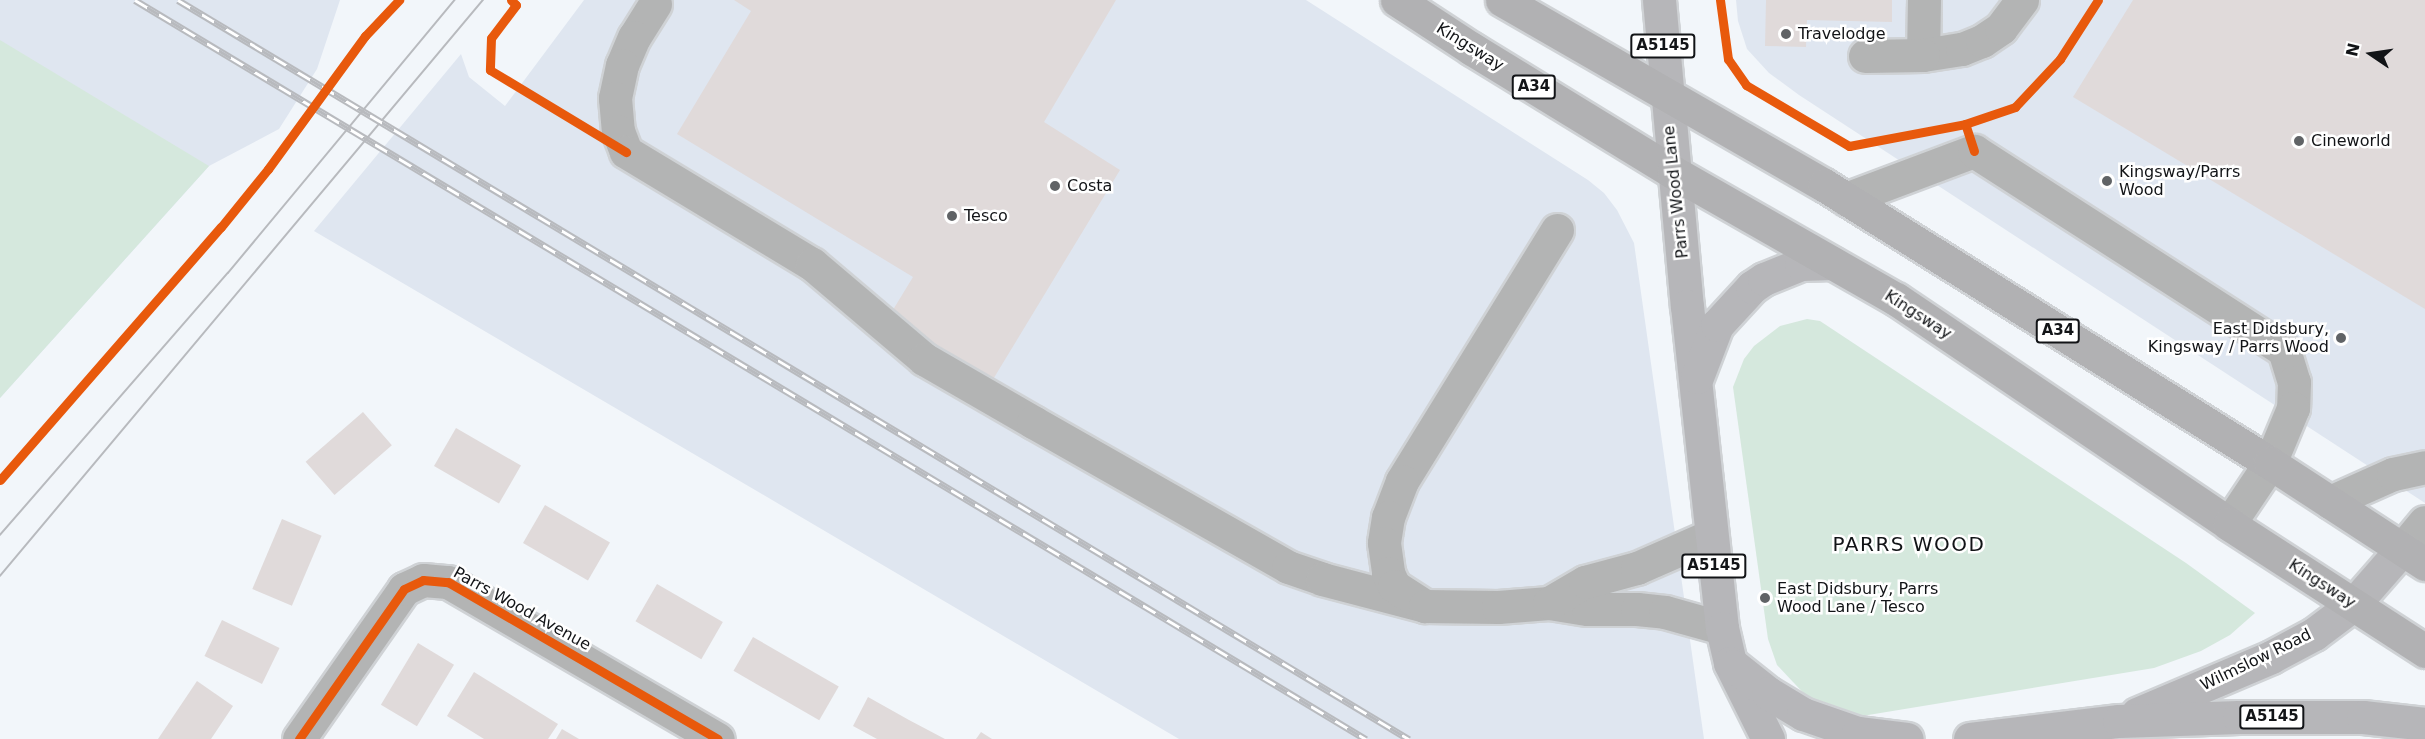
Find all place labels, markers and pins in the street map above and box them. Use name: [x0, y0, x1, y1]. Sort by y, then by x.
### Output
place label: Travelodge: [1798, 24, 1886, 44]
marker: Travelodge: [1779, 27, 1793, 41]
place label: Cineworld: [2311, 131, 2391, 151]
marker: Cineworld: [2292, 134, 2306, 148]
place label: Kingsway/Parrs Wood: [2119, 162, 2240, 200]
marker: Kingsway/Parrs Wood: [2100, 174, 2114, 188]
place label: Costa: [1067, 176, 1112, 196]
marker: Costa: [1048, 179, 1062, 193]
place label: Tesco: [964, 206, 1008, 226]
marker: Tesco: [945, 209, 959, 223]
place label: East Didsbury, Kingsway / Parrs Wood: [2148, 319, 2329, 357]
marker: East Didsbury, Kingsway / Parrs Wood: [2334, 331, 2348, 345]
place label: East Didsbury, Parrs Wood Lane / Tesco: [1777, 579, 1938, 617]
marker: East Didsbury, Parrs Wood Lane / Tesco: [1758, 591, 1772, 605]

